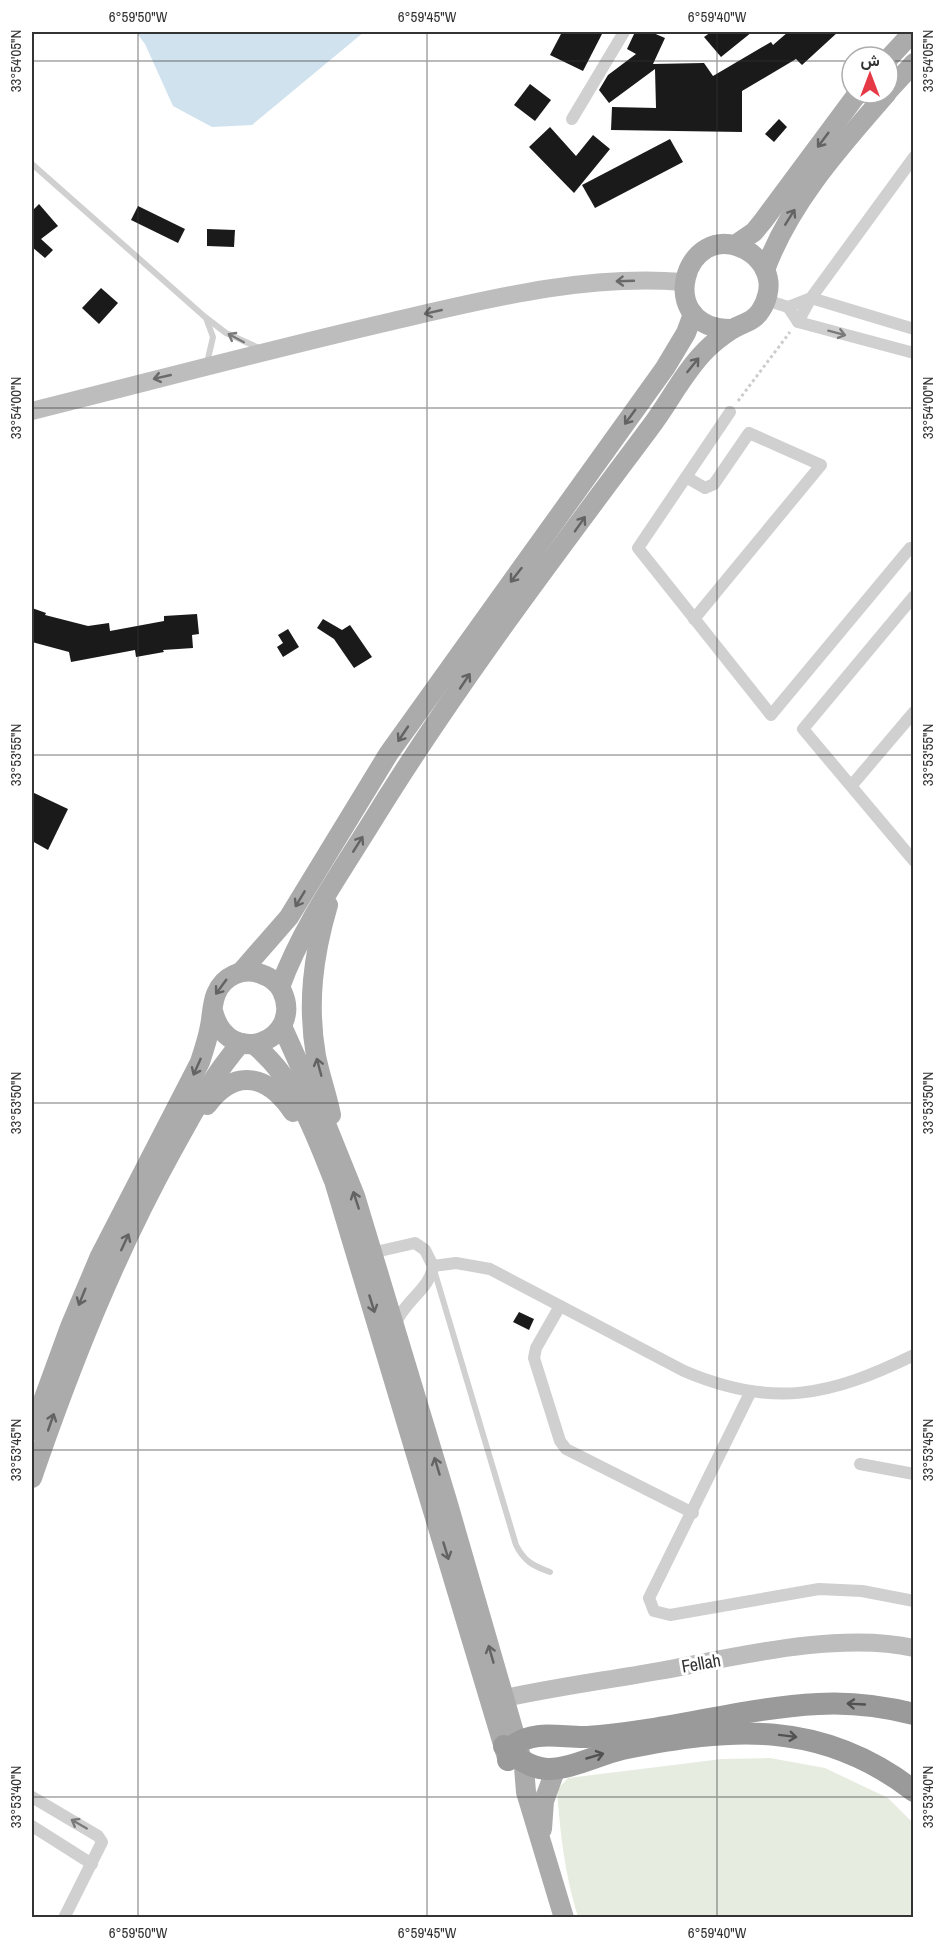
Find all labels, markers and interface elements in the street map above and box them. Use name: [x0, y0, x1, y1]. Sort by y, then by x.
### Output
text: 6°59'50"W: [109, 6, 168, 27]
text: 6°59'45"W: [398, 6, 457, 27]
text: 6°59'40"W: [688, 6, 747, 27]
text: 33°54'05"N: [5, 30, 26, 92]
text: 33°54'05"N: [917, 30, 938, 92]
north arrow: [840, 45, 900, 105]
text: ش: [860, 49, 880, 71]
one-way arrow: [817, 132, 829, 148]
one-way arrow: [784, 209, 796, 226]
one-way arrow: [616, 276, 636, 287]
one-way arrow: [424, 306, 443, 318]
one-way arrow: [827, 327, 846, 339]
one-way arrow: [228, 332, 246, 343]
one-way arrow: [687, 357, 700, 373]
one-way arrow: [152, 372, 171, 384]
text: 33°54'00"N: [5, 377, 26, 439]
text: 33°54'00"N: [917, 377, 938, 439]
one-way arrow: [624, 408, 636, 424]
one-way arrow: [574, 516, 586, 532]
one-way arrow: [510, 567, 523, 583]
one-way arrow: [459, 673, 471, 690]
text: 33°53'55"N: [5, 724, 26, 786]
text: 33°53'55"N: [917, 724, 938, 786]
one-way arrow: [396, 725, 409, 742]
one-way arrow: [352, 836, 364, 853]
one-way arrow: [293, 890, 305, 907]
one-way arrow: [215, 979, 227, 995]
one-way arrow: [191, 1057, 202, 1075]
one-way arrow: [313, 1057, 324, 1076]
text: 33°53'50"N: [5, 1072, 26, 1134]
text: 33°53'50"N: [917, 1072, 938, 1134]
one-way arrow: [349, 1191, 360, 1210]
one-way arrow: [119, 1234, 131, 1252]
one-way arrow: [76, 1288, 87, 1306]
one-way arrow: [367, 1294, 378, 1313]
one-way arrow: [46, 1413, 57, 1432]
text: 33°53'45"N: [5, 1419, 26, 1481]
text: 33°53'45"N: [917, 1419, 938, 1481]
one-way arrow: [431, 1457, 442, 1476]
one-way arrow: [441, 1541, 452, 1560]
one-way arrow: [485, 1645, 497, 1664]
street label: Fellah: [679, 1647, 723, 1679]
one-way arrow: [846, 1698, 866, 1709]
one-way arrow: [778, 1731, 798, 1742]
one-way arrow: [585, 1750, 604, 1761]
text: 33°53'40"N: [5, 1766, 26, 1828]
text: 33°53'40"N: [917, 1766, 938, 1828]
one-way arrow: [71, 1818, 88, 1830]
text: 6°59'50"W: [109, 1922, 168, 1943]
text: 6°59'45"W: [398, 1922, 457, 1943]
text: 6°59'40"W: [688, 1922, 747, 1943]

